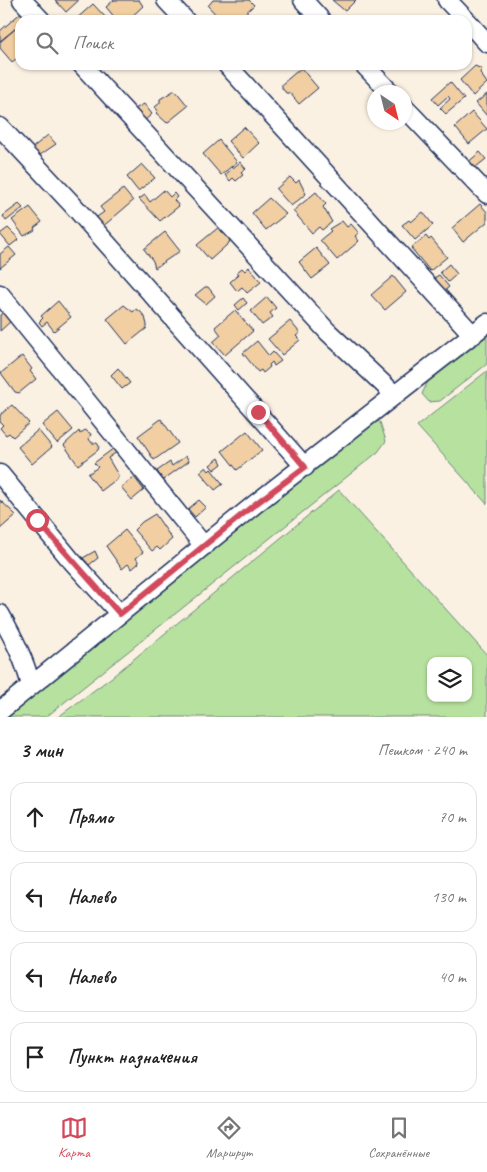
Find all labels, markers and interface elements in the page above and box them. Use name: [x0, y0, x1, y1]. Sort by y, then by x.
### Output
search box: [15, 15, 472, 70]
icon: search: [33, 29, 61, 57]
text: Поиск: [73, 31, 113, 55]
north arrow: [367, 85, 412, 130]
route end: [247, 401, 270, 424]
route start: [26, 509, 49, 532]
map controls: [427, 657, 472, 702]
button: layers: [427, 657, 472, 702]
text: 3 мин: [20, 737, 63, 763]
text: Пешком · 240 m: [378, 740, 467, 760]
icon: ahead: [21, 803, 49, 831]
text: Прямо: [68, 805, 113, 829]
text: 70 m: [439, 807, 466, 827]
icon: left: [21, 883, 49, 911]
text: Налево: [68, 885, 116, 909]
text: 130 m: [432, 887, 466, 907]
icon: left: [21, 963, 49, 991]
text: Налево: [68, 965, 116, 989]
text: 40 m: [439, 967, 466, 987]
icon: arrive: [21, 1043, 49, 1071]
text: Пункт назначения: [68, 1045, 197, 1069]
tab: Карта: [58, 1114, 90, 1161]
tab: Маршрут: [206, 1114, 252, 1161]
tab: Сохранённые: [368, 1114, 429, 1161]

